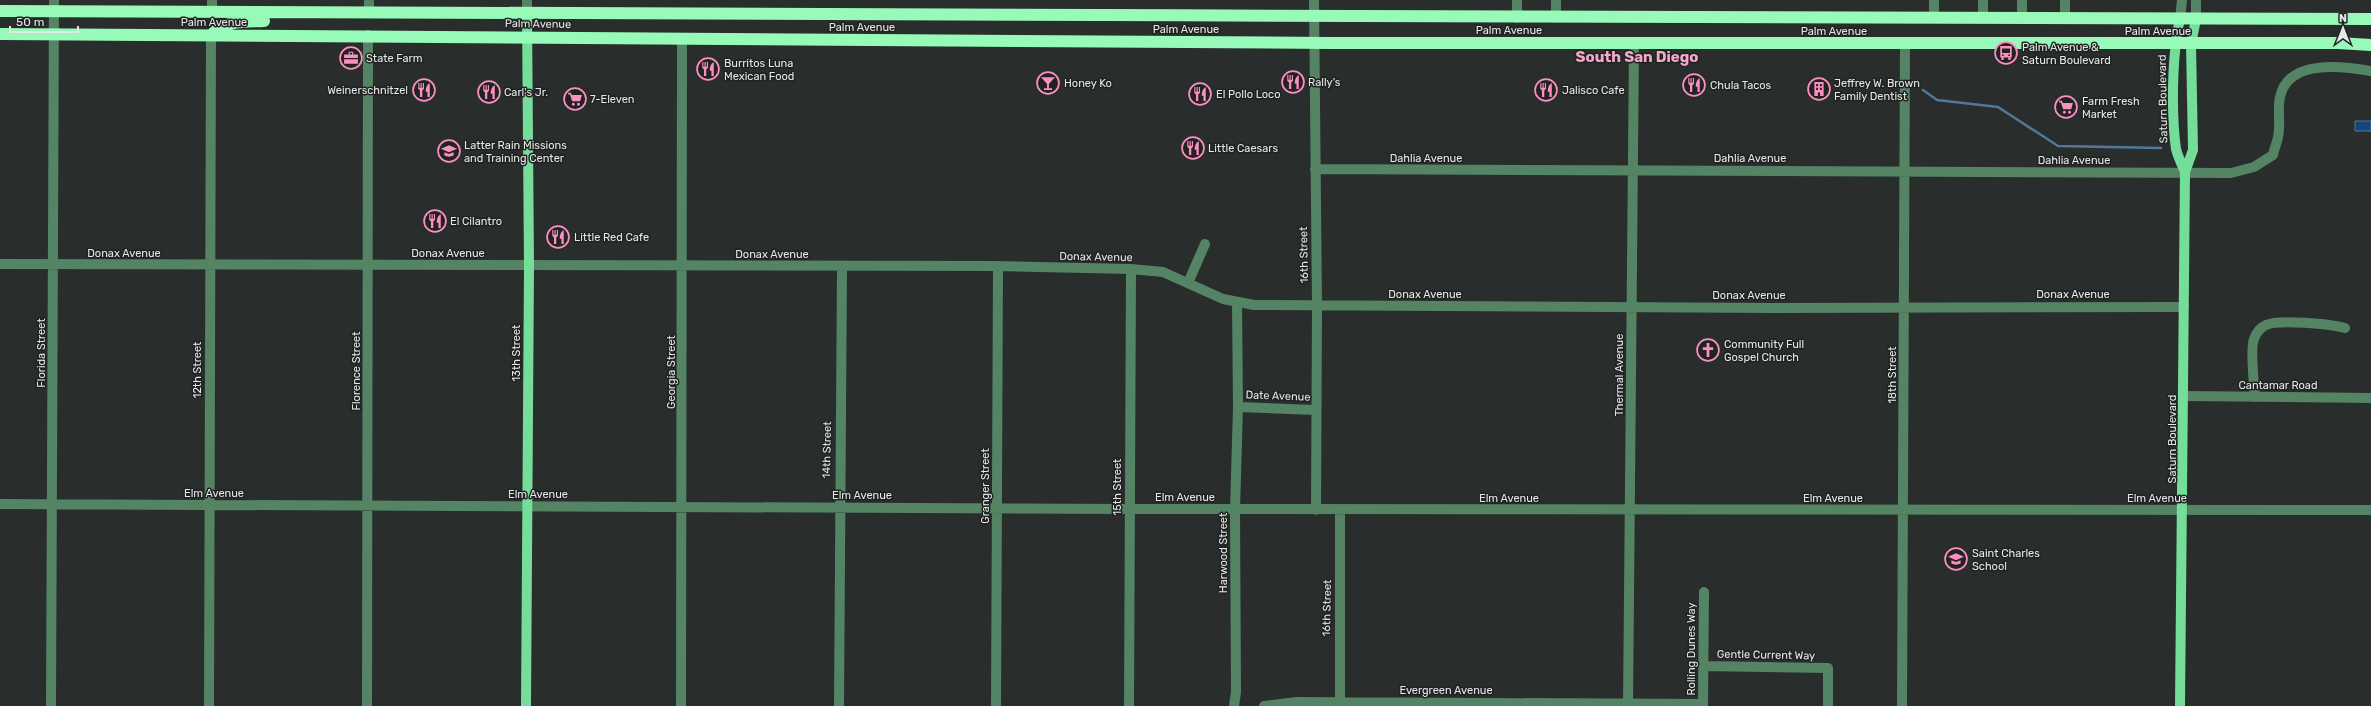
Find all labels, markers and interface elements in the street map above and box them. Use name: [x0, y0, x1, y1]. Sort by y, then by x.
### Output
scale bar: [10, 8, 78, 34]
north arrow: [2323, 8, 2363, 48]
text: N: [2339, 12, 2347, 25]
text: 50 m: [16, 15, 44, 29]
street label: Palm Avenue: [181, 16, 247, 29]
street label: Palm Avenue: [505, 17, 571, 31]
street label: Palm Avenue: [829, 21, 895, 34]
street label: Palm Avenue: [1153, 23, 1219, 36]
street label: Palm Avenue: [1476, 24, 1542, 37]
street label: Palm Avenue: [1801, 25, 1867, 38]
street label: Palm Avenue: [2125, 25, 2191, 38]
bus stop icon: Palm Avenue & Saturn Boulevard: [1993, 40, 2019, 66]
place label: Palm Avenue & Saturn Boulevard: [2022, 41, 2111, 67]
office icon: State Farm: [338, 45, 364, 71]
district label: South San Diego: [1576, 48, 1698, 66]
place label: State Farm: [366, 52, 423, 65]
street label: Saturn Boulevard: [2156, 54, 2170, 144]
restaurant icon: Burritos Luna Mexican Food: [695, 56, 721, 82]
place label: Burritos Luna Mexican Food: [724, 57, 794, 83]
restaurant icon: Rally's: [1280, 69, 1306, 95]
bar icon: Honey Ko: [1035, 70, 1061, 96]
restaurant icon: Chula Tacos: [1681, 72, 1707, 98]
place label: Rally's: [1308, 76, 1341, 89]
building icon: Jeffrey W. Brown Family Dentist: [1806, 76, 1832, 102]
restaurant icon: Weinerschnitzel: [411, 77, 437, 103]
place label: Honey Ko: [1064, 77, 1112, 90]
restaurant icon: Jalisco Cafe: [1533, 77, 1559, 103]
place label: Jeffrey W. Brown Family Dentist: [1834, 77, 1920, 103]
restaurant icon: Carl's Jr.: [476, 79, 502, 105]
place label: Chula Tacos: [1710, 79, 1772, 92]
restaurant icon: El Pollo Loco: [1187, 81, 1213, 107]
place label: Weinerschnitzel: [327, 84, 408, 97]
place label: Jalisco Cafe: [1562, 84, 1625, 97]
place label: Carl's Jr.: [504, 86, 548, 99]
supermarket icon: 7-Eleven: [562, 86, 588, 112]
place label: El Pollo Loco: [1216, 88, 1280, 101]
place label: 7-Eleven: [590, 93, 635, 106]
supermarket icon: Farm Fresh Market: [2053, 94, 2079, 120]
place label: Farm Fresh Market: [2082, 95, 2140, 121]
restaurant icon: Little Caesars: [1180, 135, 1206, 161]
school or university icon: Latter Rain Missions and Training Center: [436, 138, 462, 164]
place label: Latter Rain Missions and Training Center: [464, 139, 567, 165]
place label: Little Caesars: [1208, 142, 1278, 155]
street label: Dahlia Avenue: [1390, 152, 1462, 165]
street label: Dahlia Avenue: [1714, 152, 1786, 165]
street label: Dahlia Avenue: [2038, 154, 2110, 167]
restaurant icon: El Cilantro: [422, 208, 448, 234]
place label: El Cilantro: [450, 215, 502, 228]
restaurant icon: Little Red Cafe: [545, 224, 571, 250]
street label: 16th Street: [1297, 226, 1311, 284]
place label: Little Red Cafe: [574, 231, 649, 244]
street label: Donax Avenue: [87, 247, 161, 260]
street label: Donax Avenue: [411, 247, 485, 260]
street label: Donax Avenue: [735, 248, 809, 261]
street label: Donax Avenue: [1059, 250, 1133, 264]
street label: Donax Avenue: [1388, 288, 1462, 301]
street label: Donax Avenue: [2036, 288, 2110, 301]
street label: Donax Avenue: [1712, 289, 1786, 302]
street label: Florida Street: [35, 318, 48, 388]
street label: 13th Street: [510, 324, 523, 381]
street label: Florence Street: [350, 331, 363, 411]
street label: Georgia Street: [665, 334, 678, 409]
street label: Thermal Avenue: [1613, 334, 1626, 416]
church icon: Community Full Gospel Church: [1695, 337, 1721, 363]
place label: Community Full Gospel Church: [1724, 338, 1804, 364]
street label: 12th Street: [191, 341, 204, 398]
street label: 18th Street: [1886, 346, 1899, 404]
street label: Cantamar Road: [2239, 379, 2317, 392]
street label: Date Avenue: [1245, 388, 1311, 404]
street label: Saturn Boulevard: [2166, 395, 2179, 483]
street label: 14th Street: [820, 421, 834, 479]
street label: Granger Street: [979, 448, 992, 524]
street label: 15th Street: [1111, 458, 1124, 515]
street label: Elm Avenue: [184, 487, 244, 500]
street label: Elm Avenue: [508, 488, 568, 501]
street label: Elm Avenue: [832, 489, 892, 502]
street label: Elm Avenue: [1155, 491, 1215, 504]
street label: Elm Avenue: [1479, 492, 1539, 505]
street label: Elm Avenue: [1803, 492, 1863, 505]
street label: Elm Avenue: [2127, 492, 2187, 505]
street label: Harwood Street: [1217, 512, 1230, 593]
school or university icon: Saint Charles School: [1943, 546, 1969, 572]
place label: Saint Charles School: [1972, 547, 2040, 573]
street label: 16th Street: [1320, 579, 1334, 637]
street label: Rolling Dunes Way: [1685, 602, 1698, 696]
street label: Gentle Current Way: [1717, 648, 1815, 662]
street label: Evergreen Avenue: [1399, 684, 1493, 697]

